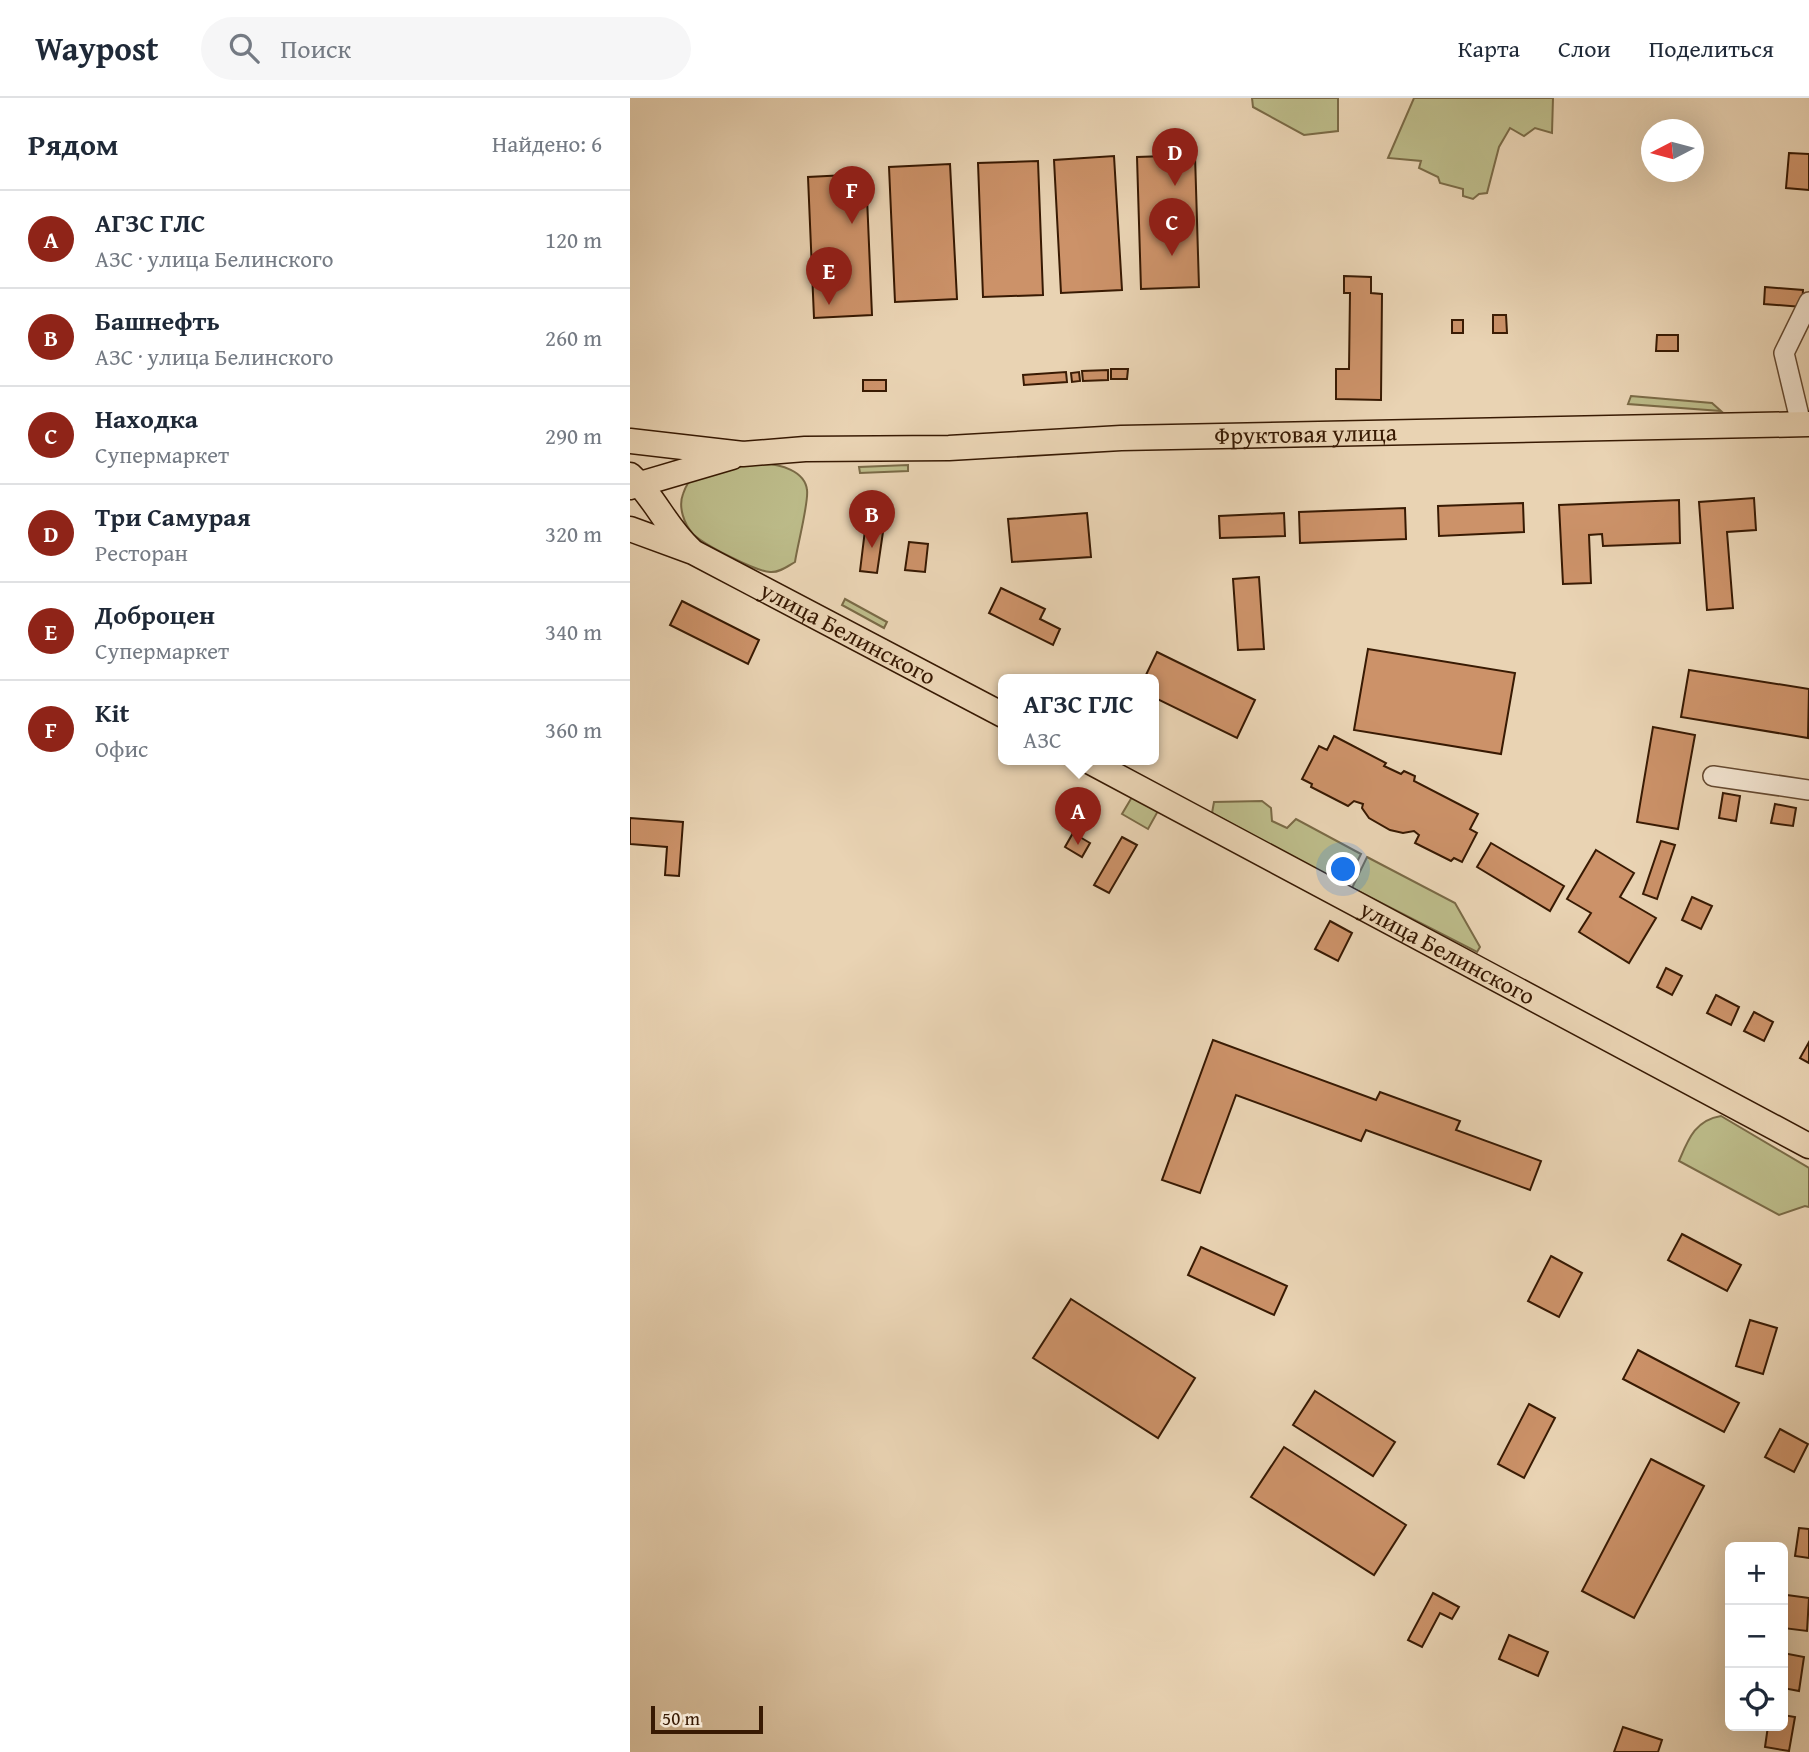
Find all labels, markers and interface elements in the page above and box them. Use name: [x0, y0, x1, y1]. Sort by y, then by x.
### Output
search box: [201, 17, 691, 80]
text: Waypost: [35, 24, 159, 72]
icon: search: [225, 29, 263, 67]
text: Поиск: [281, 29, 351, 68]
text: Карта: [1458, 31, 1520, 66]
text: Слои: [1558, 31, 1611, 66]
text: Поделиться: [1649, 31, 1774, 66]
north arrow: [1641, 119, 1704, 182]
text: Рядом: [28, 122, 119, 166]
text: Найдено: 6: [492, 127, 602, 160]
pin: D: [1152, 128, 1198, 186]
pin: F: [829, 166, 875, 224]
pin: C: [1149, 198, 1195, 256]
text: АГЗС ГЛС: [95, 203, 205, 242]
text: A: [44, 223, 58, 256]
text: 120 m: [545, 223, 602, 256]
text: АЗС · улица Белинского: [95, 242, 333, 275]
pin: E: [806, 247, 852, 305]
text: Башнефть: [95, 301, 220, 340]
text: B: [44, 321, 58, 354]
text: 260 m: [545, 321, 602, 354]
text: АЗС · улица Белинского: [95, 340, 333, 373]
text: Находка: [95, 399, 198, 438]
street label: Фруктовая улица: [1214, 414, 1398, 453]
text: C: [44, 419, 58, 452]
text: 290 m: [545, 419, 602, 452]
text: Супермаркет: [95, 438, 229, 471]
pin: B: [849, 490, 895, 548]
text: Три Самурая: [95, 497, 251, 536]
text: D: [44, 517, 58, 550]
text: 320 m: [545, 517, 602, 550]
text: Ресторан: [95, 536, 188, 569]
street label: улица Белинского: [753, 572, 942, 694]
text: Доброцен: [95, 595, 215, 634]
text: E: [45, 615, 57, 648]
text: 340 m: [545, 615, 602, 648]
text: Супермаркет: [95, 634, 229, 667]
popup: [998, 674, 1159, 765]
text: АГЗС ГЛС: [1023, 684, 1134, 723]
text: Kit: [95, 693, 129, 732]
text: F: [45, 713, 57, 746]
text: 360 m: [545, 713, 602, 746]
text: АЗС: [1023, 723, 1062, 756]
text: Офис: [95, 732, 148, 765]
pin: A: [1055, 787, 1101, 845]
your location: [1326, 852, 1360, 886]
street label: улица Белинского: [1353, 891, 1542, 1014]
map controls: [1725, 1542, 1788, 1731]
button: +: [1725, 1542, 1788, 1605]
button: −: [1725, 1605, 1788, 1668]
button: locate: [1725, 1668, 1788, 1731]
scale bar: [651, 1703, 763, 1735]
text: 50 m: [662, 1704, 700, 1732]

